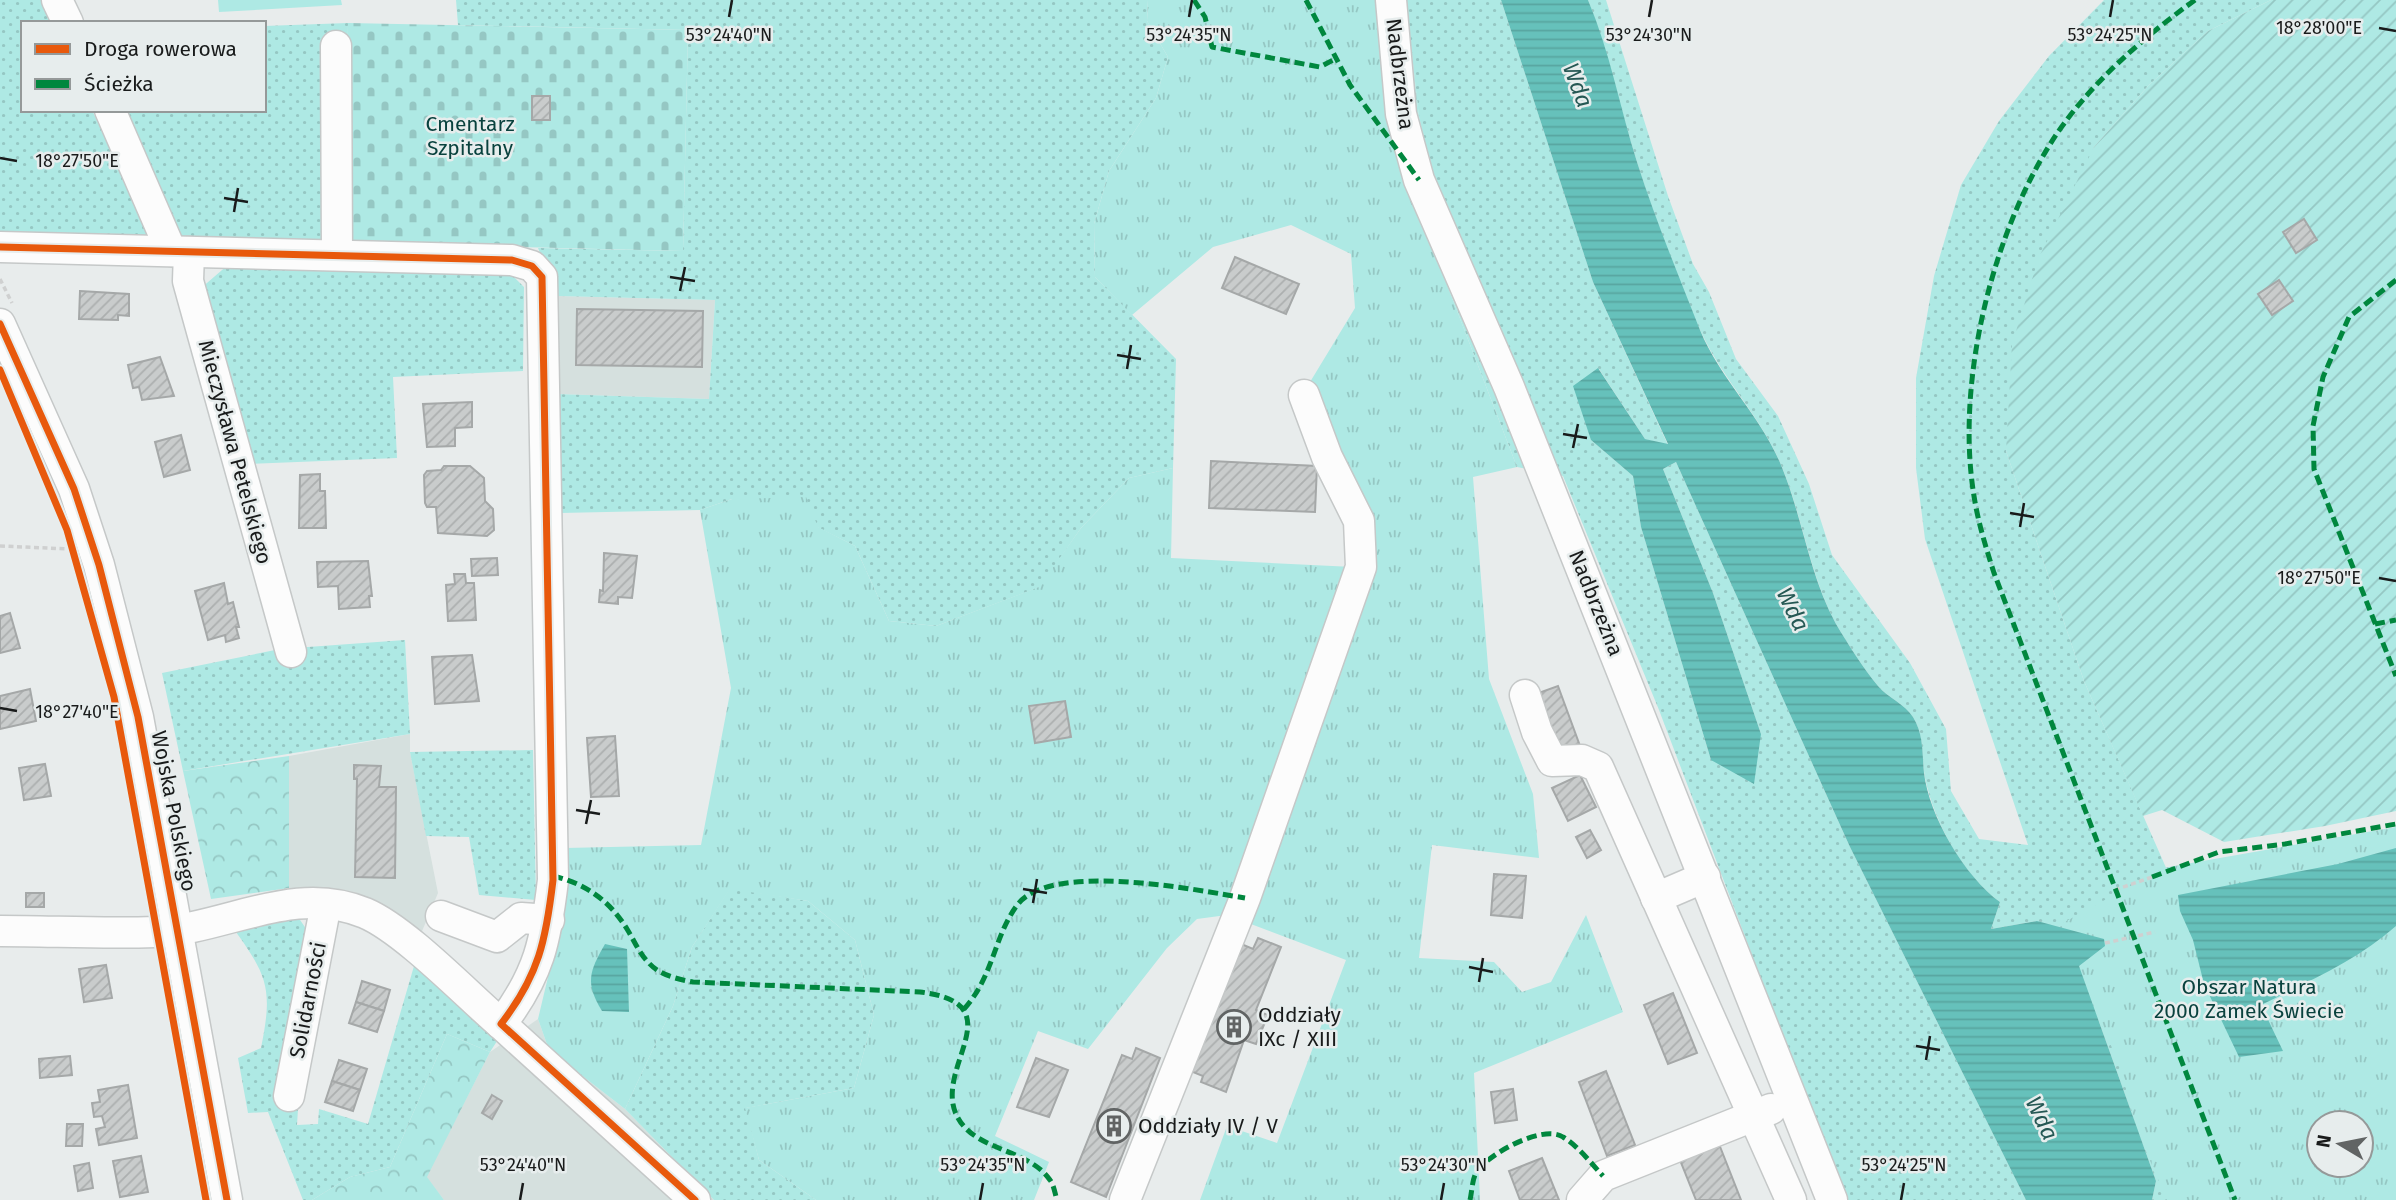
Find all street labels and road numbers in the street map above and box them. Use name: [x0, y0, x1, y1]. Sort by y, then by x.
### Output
street label: Nadbrzeżna: [1380, 17, 1420, 131]
street label: Mieczysława Petelskiego: [193, 337, 277, 567]
street label: Nadbrzeżna: [1563, 546, 1629, 660]
street label: Wojska Polskiego: [146, 728, 202, 894]
street label: Solidarności: [284, 939, 332, 1061]

